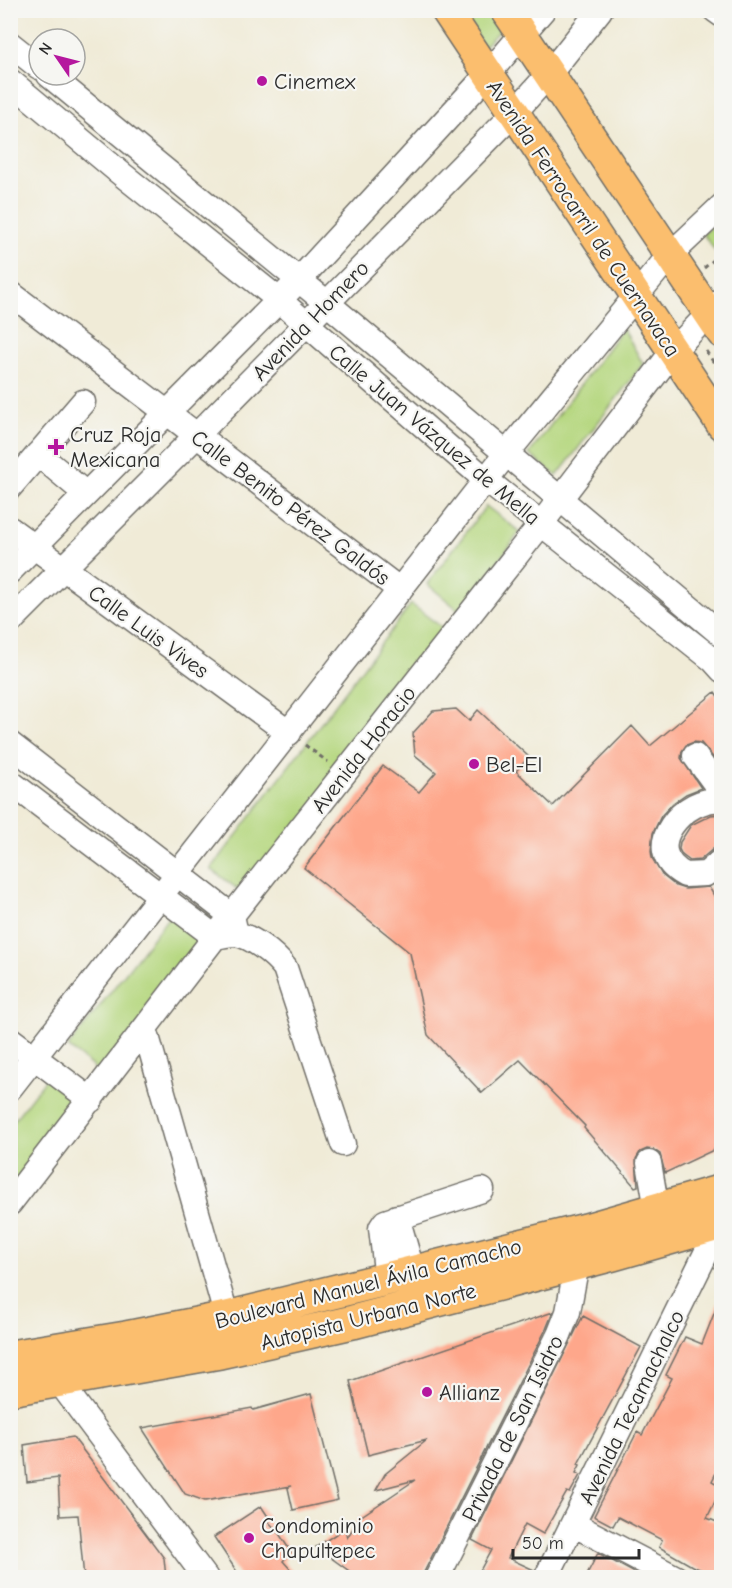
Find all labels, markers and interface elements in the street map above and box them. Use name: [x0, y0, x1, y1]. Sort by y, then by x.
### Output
north arrow: [27, 27, 87, 87]
text: N: [35, 40, 56, 58]
place label: Cinemex: [274, 69, 356, 95]
marker: Cinemex: [255, 74, 269, 88]
street label: Avenida Ferrocarril de Cuernavaca: [481, 75, 686, 362]
street label: Avenida Homero: [247, 255, 375, 386]
street label: Calle Juan Vázquez de Mella: [324, 339, 545, 531]
place label: Cruz Roja Mexicana: [70, 422, 161, 473]
street label: Calle Benito Pérez Galdós: [186, 425, 395, 591]
marker: Cruz Roja Mexicana: [47, 438, 65, 456]
street label: Calle Luis Vives: [83, 580, 214, 684]
street label: Avenida Horacio: [306, 681, 422, 819]
place label: Bel-El: [486, 752, 542, 778]
marker: Bel-El: [467, 757, 481, 771]
street label: Boulevard Manuel Ávila Camacho: [212, 1233, 524, 1335]
street label: Autopista Urbana Norte: [258, 1278, 479, 1356]
street label: Avenida Tecamachalco: [573, 1306, 690, 1509]
street label: Privada de San Isidro: [457, 1331, 569, 1526]
place label: Allianz: [439, 1380, 500, 1406]
marker: Allianz: [420, 1385, 434, 1399]
place label: Condominio Chapultepec: [261, 1513, 376, 1564]
scale bar: [513, 1522, 639, 1560]
marker: Condominio Chapultepec: [242, 1531, 256, 1545]
text: 50 m: [522, 1533, 564, 1554]

